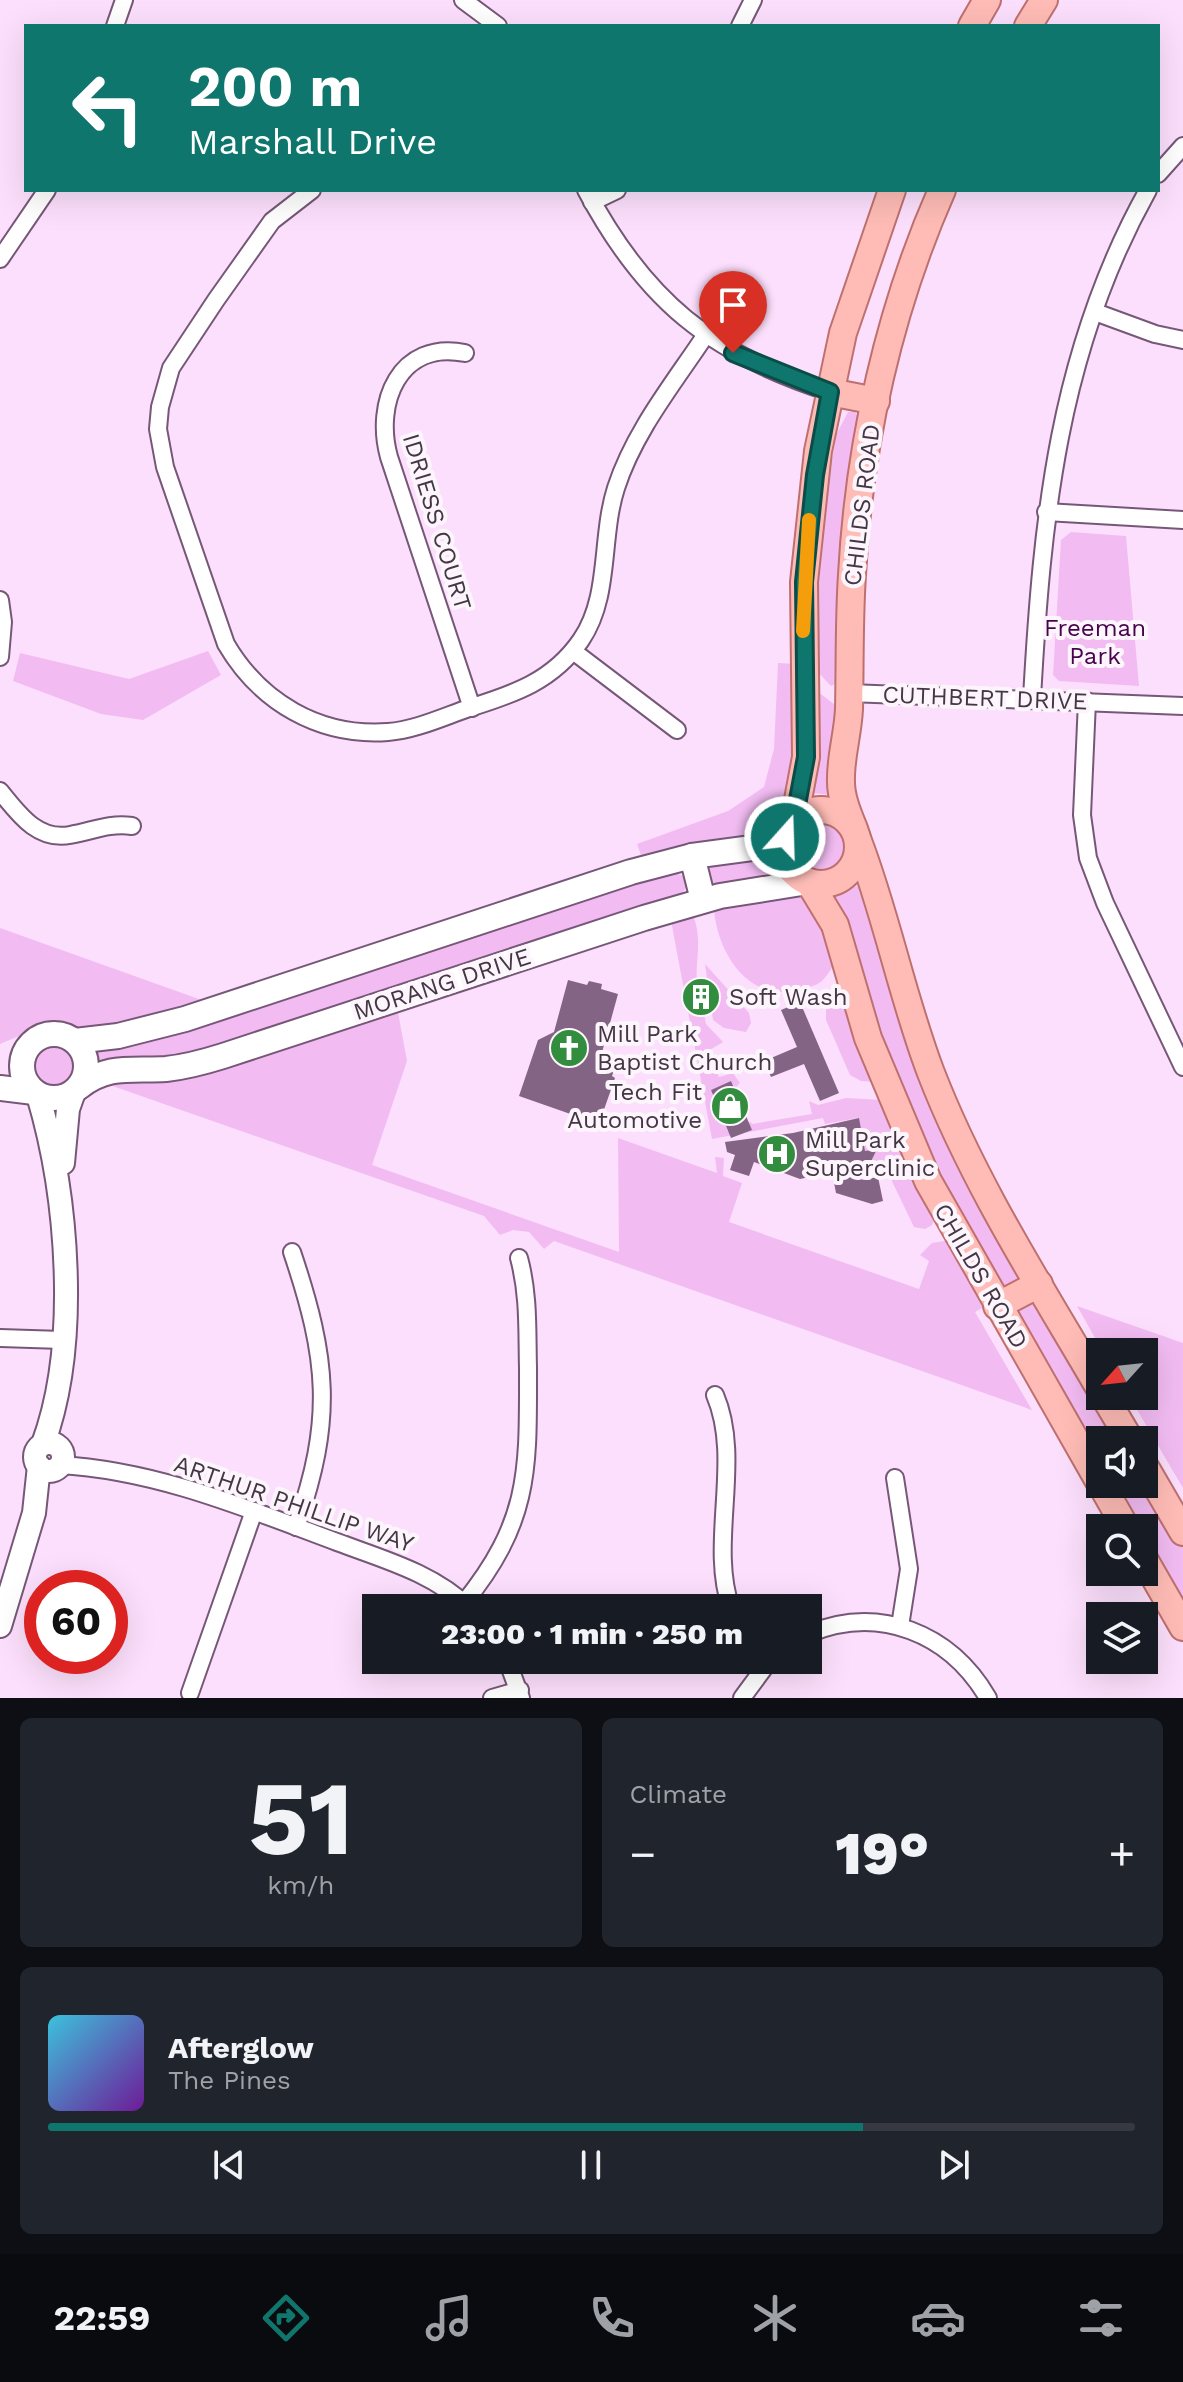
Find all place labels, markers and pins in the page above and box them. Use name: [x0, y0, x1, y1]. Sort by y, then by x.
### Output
pin: [699, 271, 767, 353]
building icon: Soft Wash: [680, 976, 722, 1018]
place label: Soft Wash: [729, 983, 848, 1011]
place label: Mill Park Baptist Church: [597, 1020, 772, 1076]
church icon: Mill Park Baptist Church: [548, 1027, 590, 1069]
place label: Tech Fit Automotive: [567, 1078, 702, 1134]
shop icon: Tech Fit Automotive: [709, 1085, 751, 1127]
place label: Mill Park Superclinic: [805, 1126, 935, 1182]
hospital icon: Mill Park Superclinic: [756, 1133, 798, 1175]

